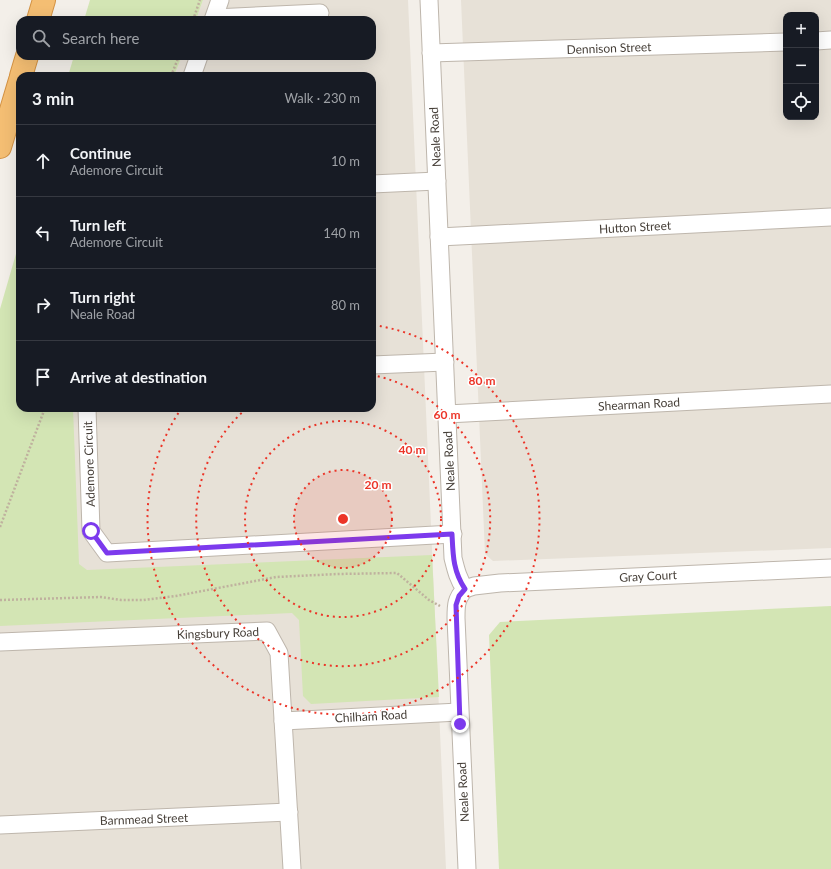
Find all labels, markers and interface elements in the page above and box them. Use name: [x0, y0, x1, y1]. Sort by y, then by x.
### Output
map controls: [783, 12, 819, 120]
button: +: [783, 12, 819, 48]
search box: [16, 16, 376, 60]
icon: search: [30, 27, 52, 49]
text: Search here: [62, 29, 139, 47]
street label: Dennison Street: [566, 39, 652, 57]
button: −: [783, 48, 819, 84]
button: locate: [783, 84, 819, 120]
text: 3 min: [32, 88, 74, 109]
text: Walk · 230 m: [284, 90, 360, 106]
street label: Neale Road: [426, 107, 444, 167]
text: Continue: [70, 144, 131, 162]
icon: ahead: [32, 150, 54, 172]
text: 10 m: [331, 153, 360, 169]
text: Ademore Circuit: [70, 162, 163, 178]
text: Turn left: [70, 216, 126, 234]
street label: Hutton Street: [599, 218, 672, 236]
icon: left: [32, 222, 54, 244]
text: 140 m: [323, 225, 360, 241]
text: Ademore Circuit: [70, 234, 163, 250]
text: Turn right: [70, 288, 135, 306]
icon: right: [32, 294, 54, 316]
text: 80 m: [331, 297, 360, 313]
text: Neale Road: [70, 306, 135, 322]
icon: arrive: [32, 366, 54, 388]
text: Arrive at destination: [70, 368, 207, 386]
text: 80 m: [469, 373, 495, 388]
street label: Shearman Road: [598, 394, 680, 414]
text: 60 m: [434, 407, 460, 422]
street label: Ademore Circuit: [80, 420, 98, 507]
street label: Neale Road: [440, 431, 458, 491]
text: 40 m: [399, 442, 425, 457]
text: 20 m: [365, 477, 391, 492]
centre of rings: [336, 512, 350, 526]
route start: [82, 522, 100, 540]
street label: Gray Court: [619, 567, 678, 585]
street label: Kingsbury Road: [177, 624, 259, 642]
street label: Chilham Road: [334, 707, 408, 725]
route end: [451, 715, 469, 733]
street label: Neale Road: [454, 762, 472, 822]
street label: Barnmead Street: [100, 810, 189, 828]

